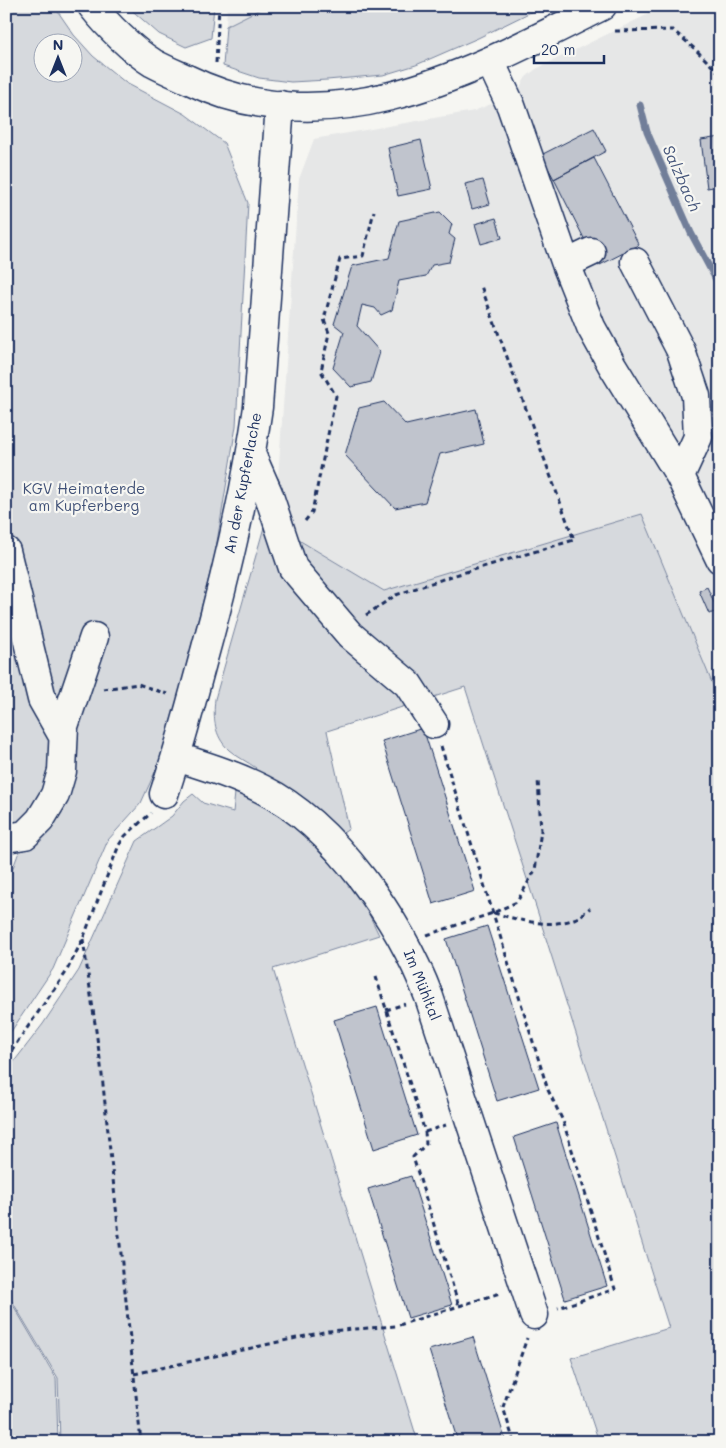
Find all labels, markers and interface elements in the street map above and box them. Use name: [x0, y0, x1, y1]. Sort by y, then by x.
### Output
north arrow: [32, 32, 82, 82]
scale bar: [534, 32, 604, 64]
text: N: [53, 35, 63, 54]
text: 20 m: [541, 39, 575, 59]
water label: Salzbach: [659, 141, 706, 214]
street label: An der Kupferlache: [219, 410, 266, 555]
park label: KGV Heimaterde am Kupferberg: [23, 478, 145, 515]
street label: Im Mühltal: [400, 946, 446, 1023]

